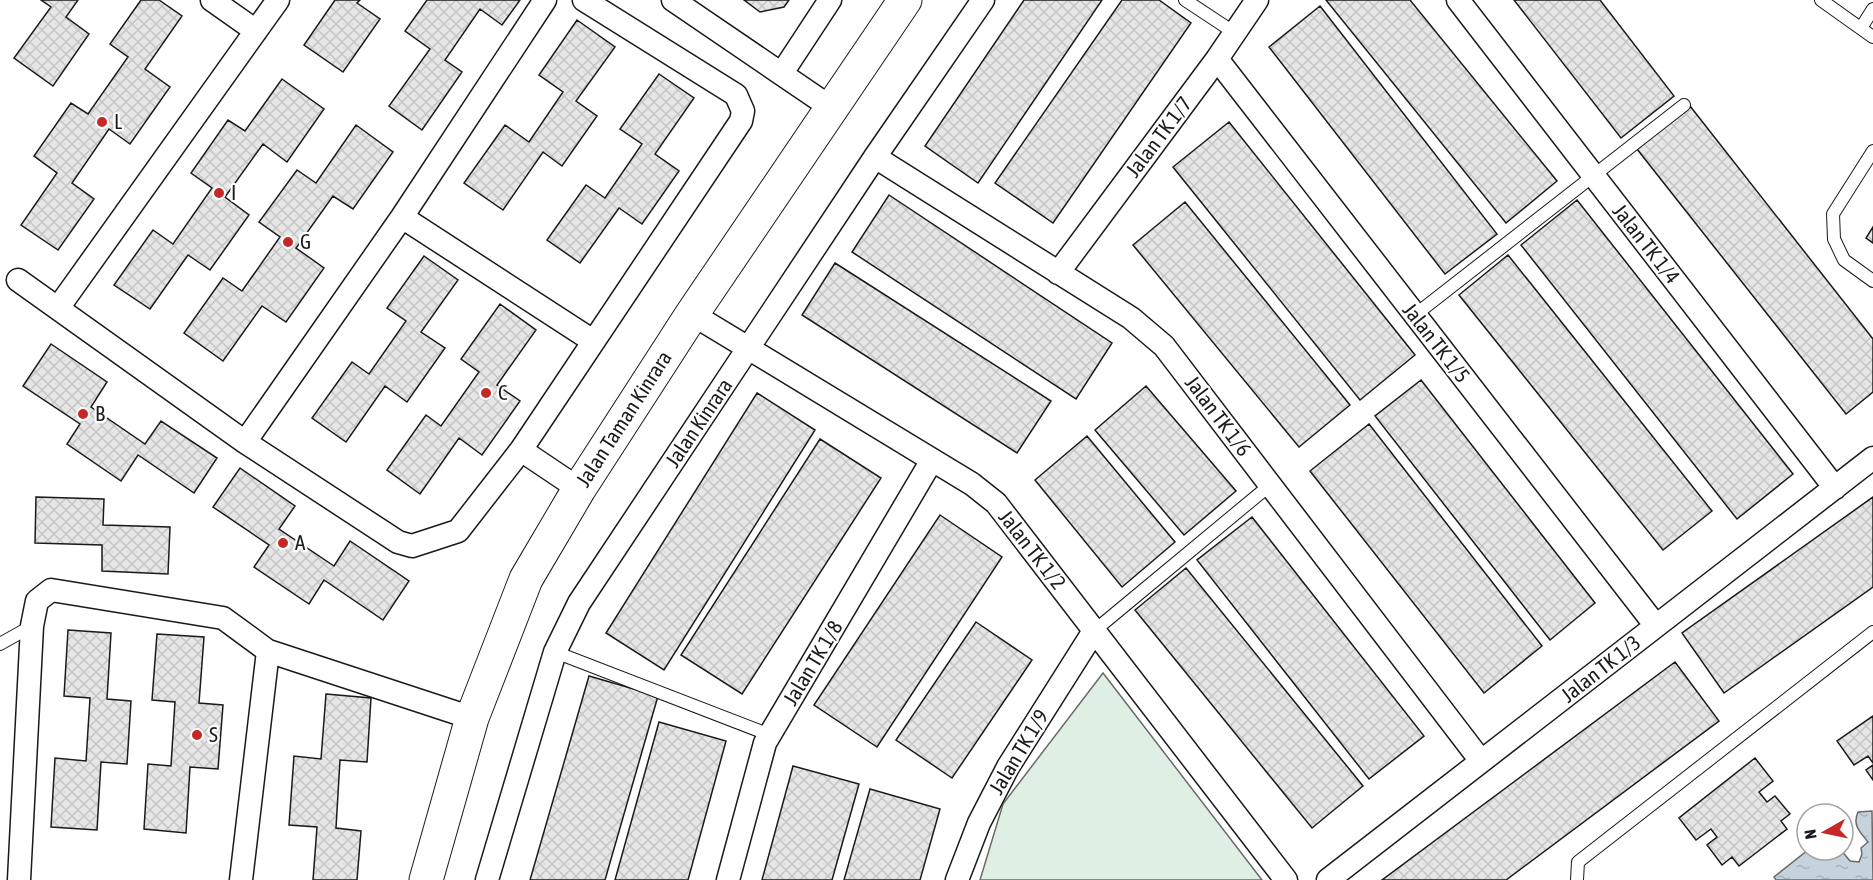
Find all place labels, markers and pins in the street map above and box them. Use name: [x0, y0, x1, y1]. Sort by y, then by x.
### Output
place label: L: [114, 109, 122, 133]
marker: L: [95, 115, 109, 129]
place label: I: [231, 180, 236, 204]
marker: I: [212, 186, 226, 200]
place label: G: [300, 229, 311, 253]
marker: G: [281, 235, 295, 249]
place label: C: [498, 380, 508, 404]
marker: C: [479, 386, 493, 400]
place label: B: [95, 401, 105, 425]
marker: B: [76, 407, 90, 421]
place label: A: [295, 530, 306, 554]
marker: A: [276, 536, 290, 550]
place label: S: [209, 722, 218, 746]
marker: S: [190, 728, 204, 742]

